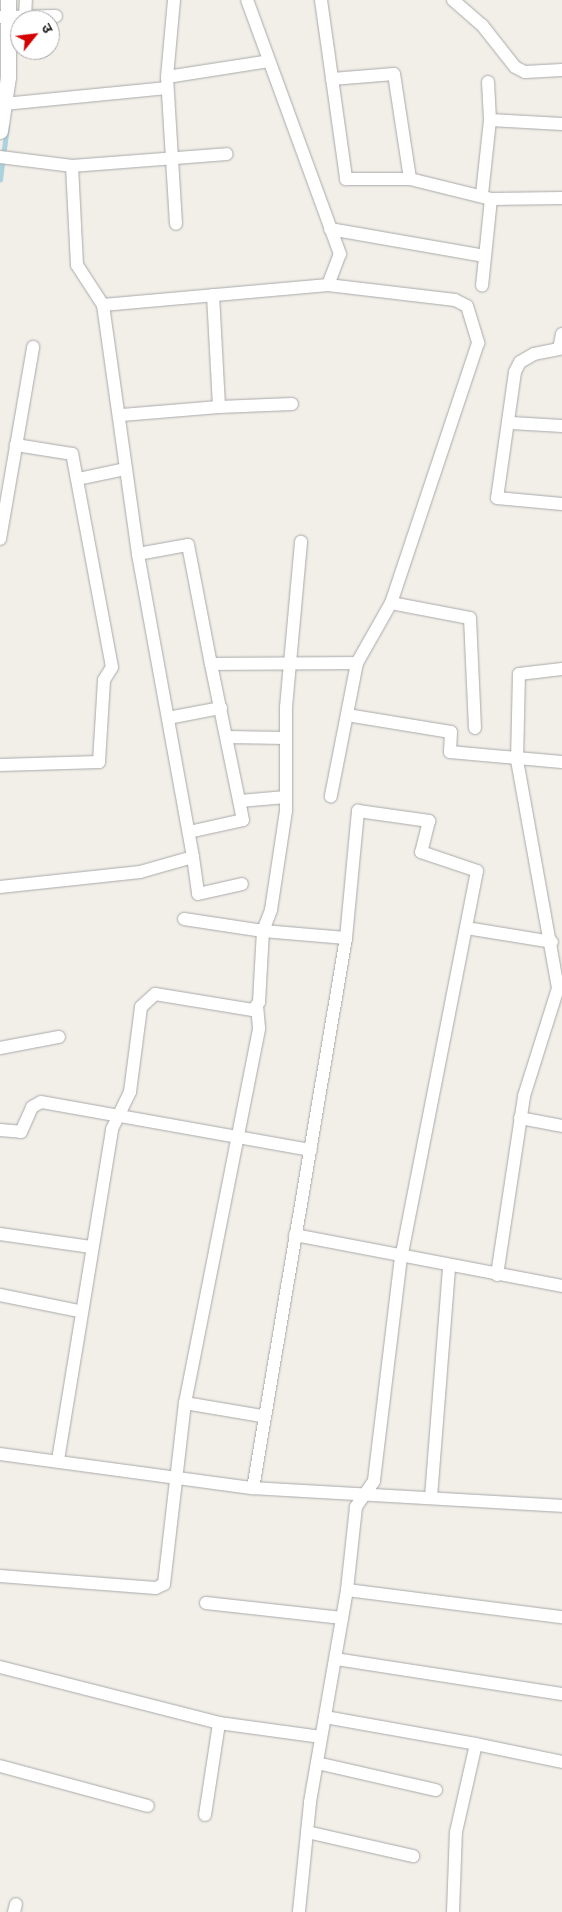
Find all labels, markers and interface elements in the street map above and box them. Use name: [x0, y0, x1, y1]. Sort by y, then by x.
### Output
north arrow: [10, 10, 60, 60]
text: उ: [38, 20, 57, 36]

